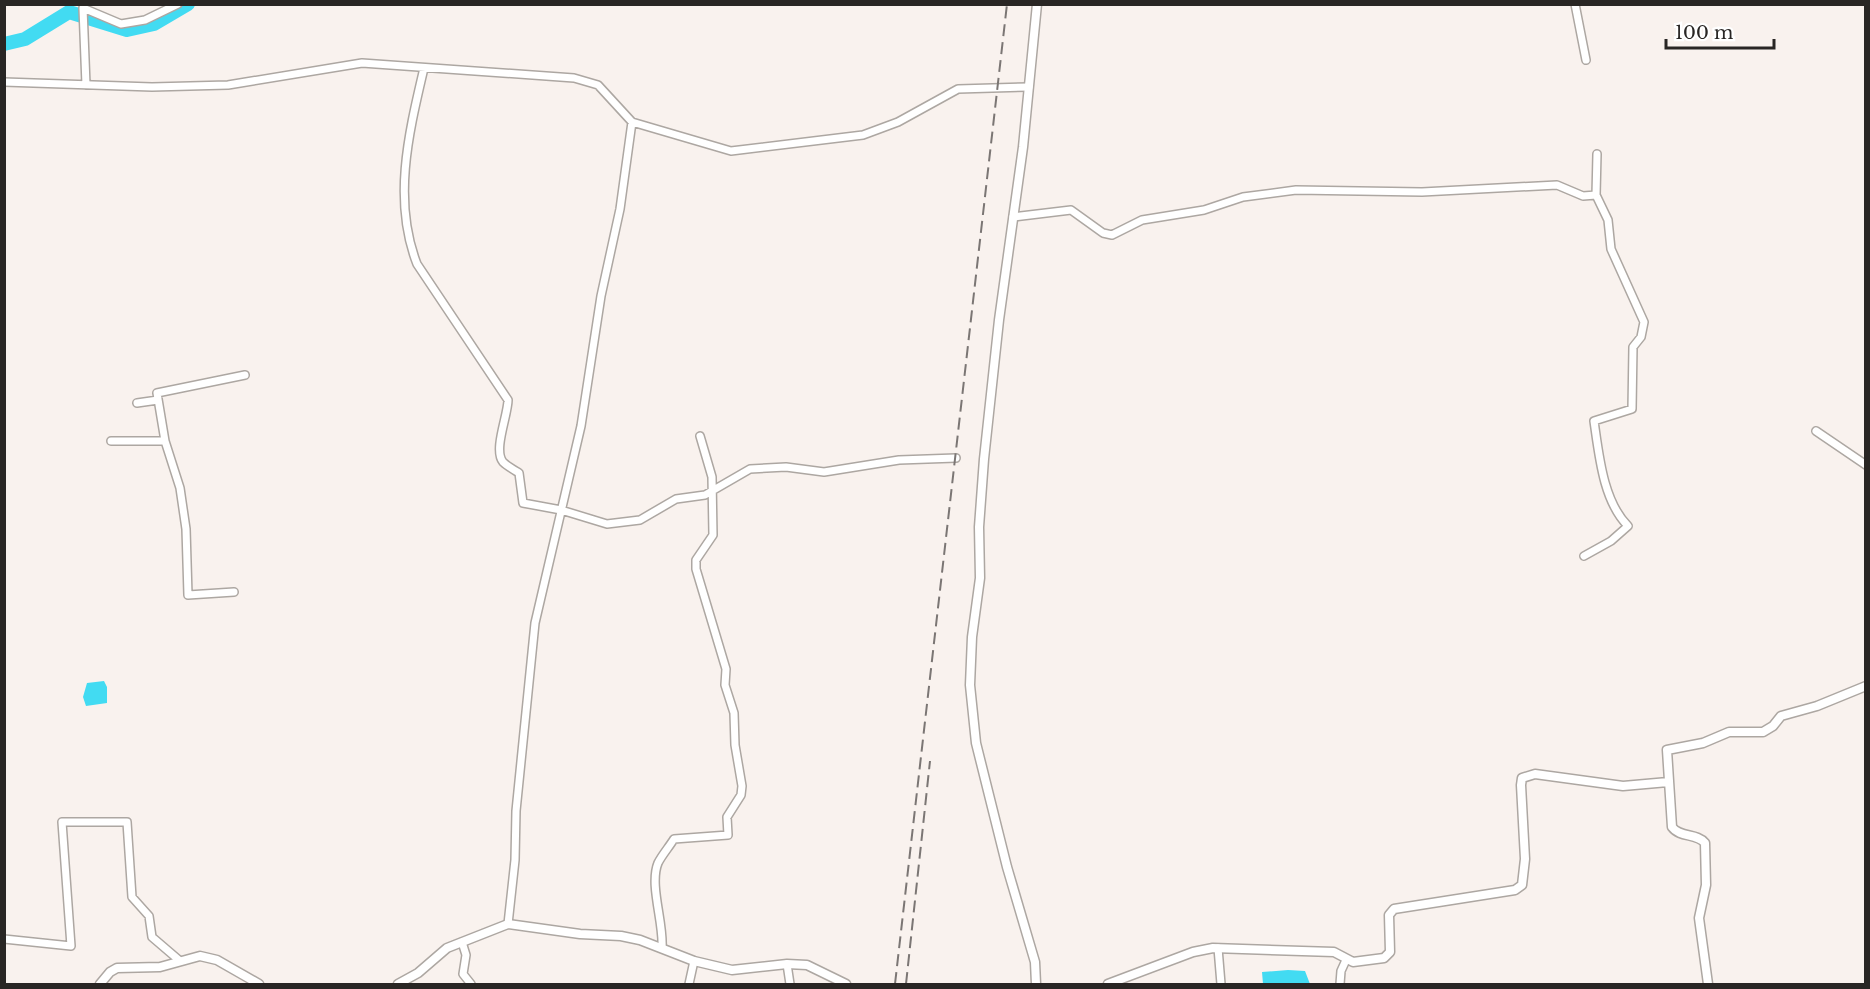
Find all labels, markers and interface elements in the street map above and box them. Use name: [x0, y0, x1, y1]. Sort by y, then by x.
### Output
scale bar: [1666, 12, 1774, 50]
text: 100 m: [1675, 22, 1733, 44]

